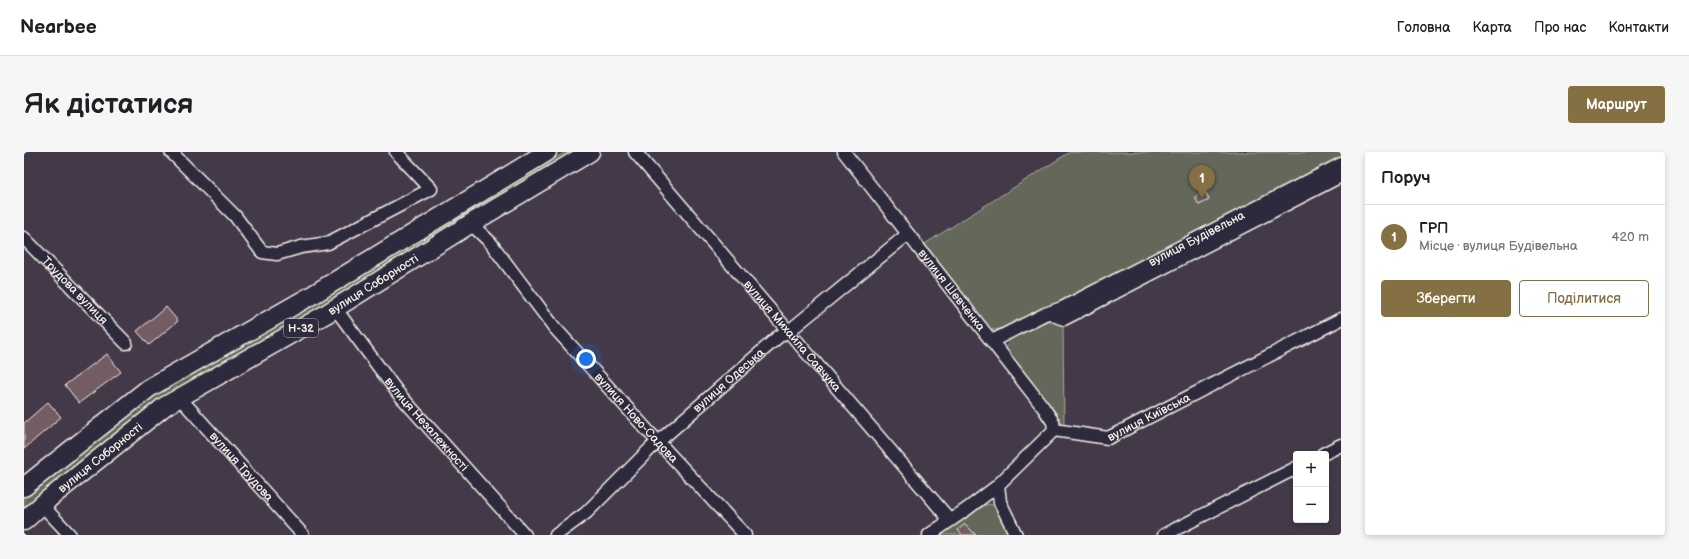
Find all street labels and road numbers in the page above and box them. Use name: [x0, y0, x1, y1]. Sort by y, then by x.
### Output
street label: вулиця Будівельна: [1146, 208, 1247, 270]
street label: вулиця Шевченка: [915, 246, 988, 334]
street label: вулиця Соборності: [325, 251, 421, 319]
street label: Трудова вулиця: [38, 254, 111, 328]
street label: вулиця Михайла Савчука: [740, 277, 844, 395]
road number: Н-32: [284, 319, 318, 337]
street label: вулиця Одеська: [690, 345, 768, 416]
street label: вулиця Ново-Садова: [591, 370, 681, 466]
street label: вулиця Незалежності: [381, 374, 471, 475]
street label: вулиця Київська: [1105, 390, 1193, 445]
street label: вулиця Соборності: [55, 420, 146, 496]
street label: вулиця Трудова: [206, 429, 276, 505]

